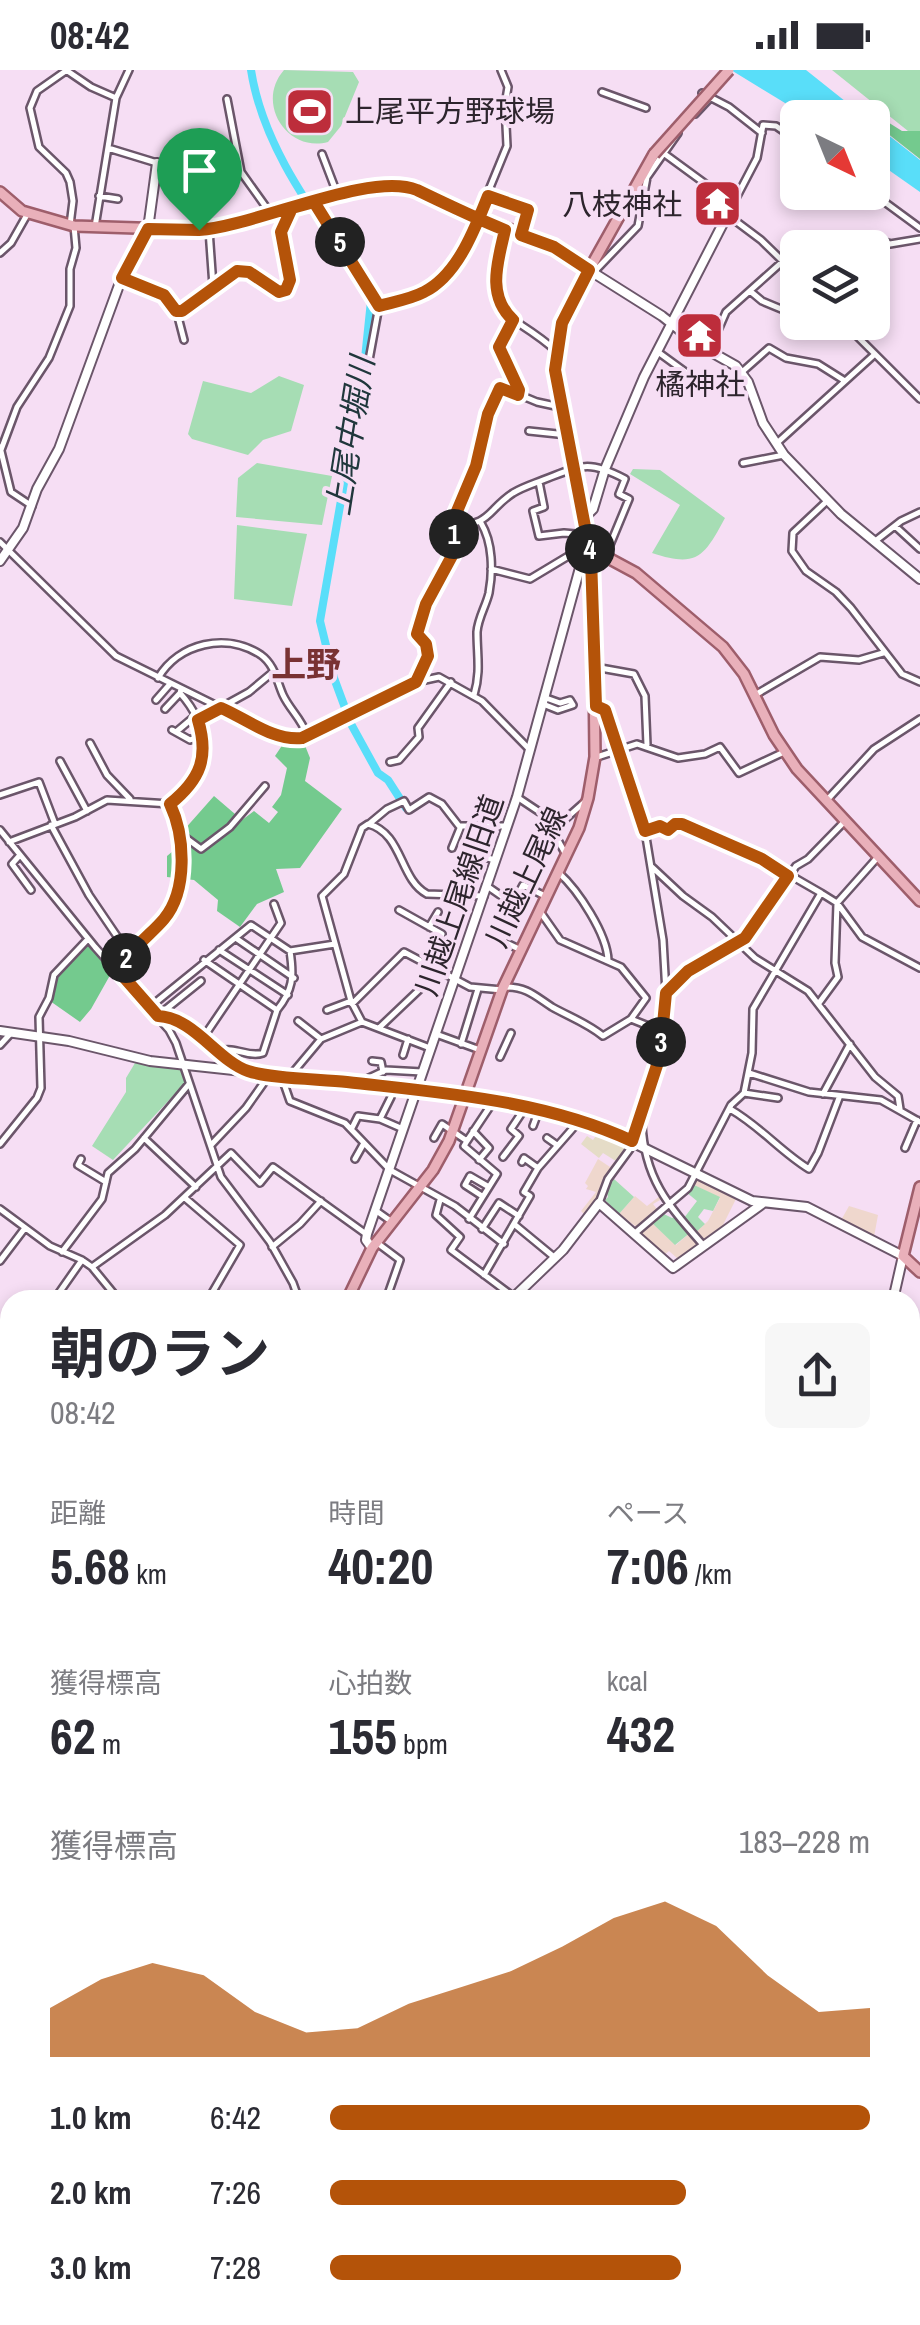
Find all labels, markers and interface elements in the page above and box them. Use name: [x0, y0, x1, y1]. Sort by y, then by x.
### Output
text: 08:42: [50, 10, 130, 61]
sports icon: 上尾平方野球場: [284, 85, 336, 137]
place label: 上尾平方野球場: [345, 91, 555, 131]
north arrow: [780, 100, 890, 210]
map controls: [780, 100, 890, 340]
pin: [157, 128, 242, 231]
icon: arrive: [172, 143, 227, 198]
temple icon: 八枝神社: [691, 178, 743, 230]
place label: 八枝神社: [562, 184, 682, 224]
pin: 5: [315, 217, 365, 267]
text: 5: [334, 223, 346, 261]
button: layers: [780, 230, 890, 340]
temple icon: 橘神社: [674, 309, 726, 361]
water label: 上尾中堀川: [316, 351, 384, 518]
place label: 橘神社: [655, 364, 745, 404]
pin: 1: [429, 509, 479, 559]
text: 1: [448, 515, 460, 553]
pin: 4: [565, 524, 615, 574]
text: 4: [584, 530, 596, 568]
district label: 上野: [271, 641, 341, 688]
street label: 川越上尾線旧道: [406, 789, 512, 1001]
street label: 川越上尾線: [476, 801, 576, 953]
pin: 2: [101, 933, 151, 983]
text: 2: [120, 939, 132, 977]
pin: 3: [636, 1017, 686, 1067]
text: 3: [655, 1023, 667, 1061]
text: 朝のラン: [50, 1316, 270, 1390]
button: share: [765, 1323, 870, 1428]
text: 08:42: [50, 1391, 116, 1434]
text: 距離: [50, 1494, 106, 1532]
text: 時間: [328, 1494, 384, 1532]
text: ペース: [607, 1494, 689, 1532]
text: 5.68: [50, 1532, 130, 1600]
text: 40:20: [328, 1532, 433, 1600]
text: 7:06: [607, 1532, 689, 1600]
text: km: [130, 1555, 167, 1593]
text: /km: [689, 1555, 732, 1593]
text: kcal: [607, 1662, 647, 1700]
text: 獲得標高: [50, 1664, 162, 1702]
text: 心拍数: [328, 1664, 412, 1702]
text: 432: [607, 1700, 675, 1768]
text: 62: [50, 1702, 96, 1770]
text: 155: [328, 1702, 397, 1770]
text: m: [96, 1725, 121, 1763]
text: bpm: [397, 1725, 448, 1763]
text: 183–228 m: [739, 1820, 870, 1863]
text: 獲得標高: [50, 1824, 178, 1867]
text: 1.0 km: [50, 2096, 132, 2139]
text: 6:42: [210, 2096, 261, 2139]
text: 2.0 km: [50, 2171, 132, 2214]
text: 7:26: [210, 2171, 261, 2214]
text: 3.0 km: [50, 2246, 132, 2289]
text: 7:28: [210, 2246, 261, 2289]

